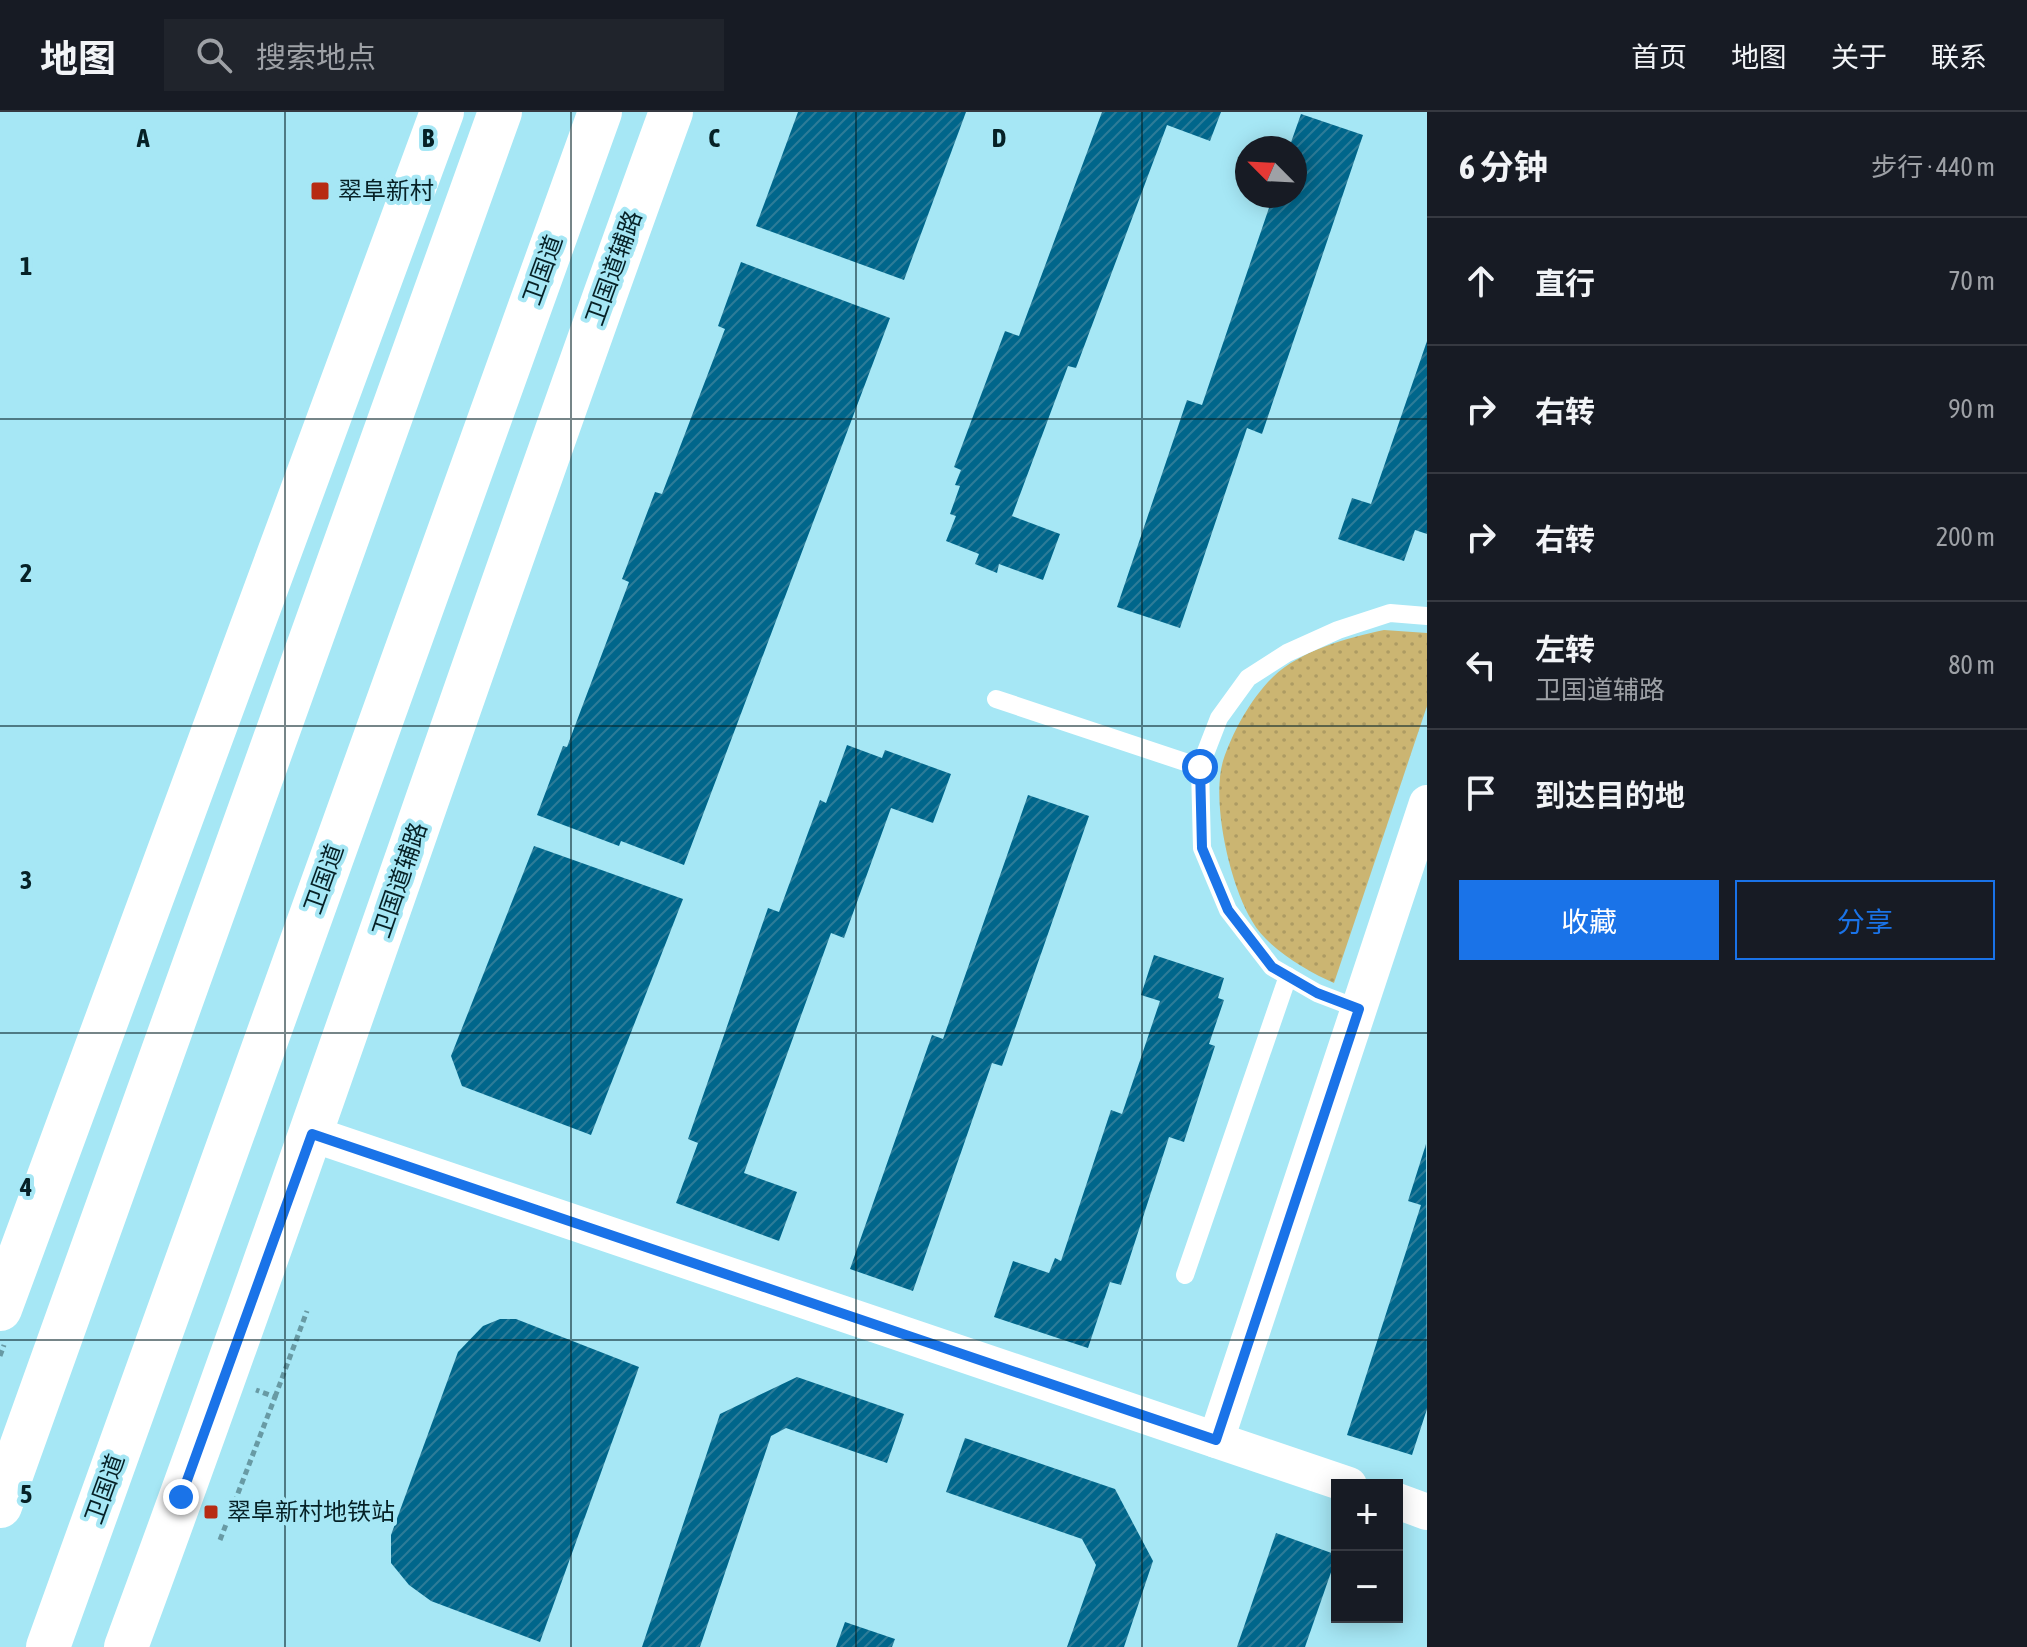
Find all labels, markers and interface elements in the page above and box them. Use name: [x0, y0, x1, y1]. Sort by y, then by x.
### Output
search box: [164, 19, 724, 91]
icon: search: [192, 33, 236, 77]
text: 地图: [40, 37, 116, 80]
text: 搜索地点: [256, 40, 376, 74]
text: 首页: [1631, 41, 1687, 73]
text: 地图: [1731, 41, 1787, 73]
text: 关于: [1831, 41, 1887, 73]
text: 联系: [1931, 41, 1987, 73]
text: A: [136, 123, 150, 153]
text: B: [422, 123, 435, 153]
text: C: [708, 123, 720, 153]
text: D: [992, 123, 1006, 153]
north arrow: [1235, 136, 1307, 208]
text: 6 分钟: [1459, 147, 1548, 186]
text: 步行 · 440 m: [1871, 152, 1995, 182]
place label: 翠阜新村: [338, 177, 434, 204]
marker: 翠阜新村: [309, 180, 331, 202]
street label: 卫国道辅路: [580, 207, 647, 329]
street label: 卫国道: [518, 231, 568, 308]
text: 1: [20, 251, 32, 281]
icon: ahead: [1459, 259, 1503, 303]
text: 直行: [1535, 266, 1595, 300]
text: 70 m: [1948, 266, 1995, 296]
icon: right: [1459, 387, 1503, 431]
text: 右转: [1535, 394, 1595, 428]
text: 90 m: [1948, 394, 1995, 424]
icon: right: [1459, 515, 1503, 559]
text: 右转: [1535, 522, 1595, 556]
text: 200 m: [1936, 522, 1995, 552]
text: 2: [20, 558, 32, 588]
text: 左转: [1535, 632, 1595, 666]
icon: left: [1459, 643, 1503, 687]
text: 80 m: [1948, 650, 1995, 680]
text: 卫国道辅路: [1535, 675, 1665, 705]
route start: [1182, 749, 1218, 785]
icon: arrive: [1459, 771, 1503, 815]
text: 到达目的地: [1535, 778, 1685, 812]
street label: 卫国道辅路: [367, 819, 432, 941]
street label: 卫国道: [299, 840, 349, 917]
text: 3: [20, 865, 32, 895]
button: 收藏: [1459, 880, 1719, 960]
button: 分享: [1735, 880, 1995, 960]
text: 4: [19, 1172, 32, 1202]
street label: 卫国道: [80, 1450, 130, 1527]
text: 5: [20, 1479, 32, 1509]
route end: [163, 1479, 199, 1515]
map controls: [1331, 1479, 1403, 1623]
button: +: [1331, 1479, 1403, 1551]
place label: 翠阜新村地铁站: [227, 1498, 395, 1525]
marker: 翠阜新村地铁站: [202, 1503, 220, 1521]
button: −: [1331, 1551, 1403, 1623]

